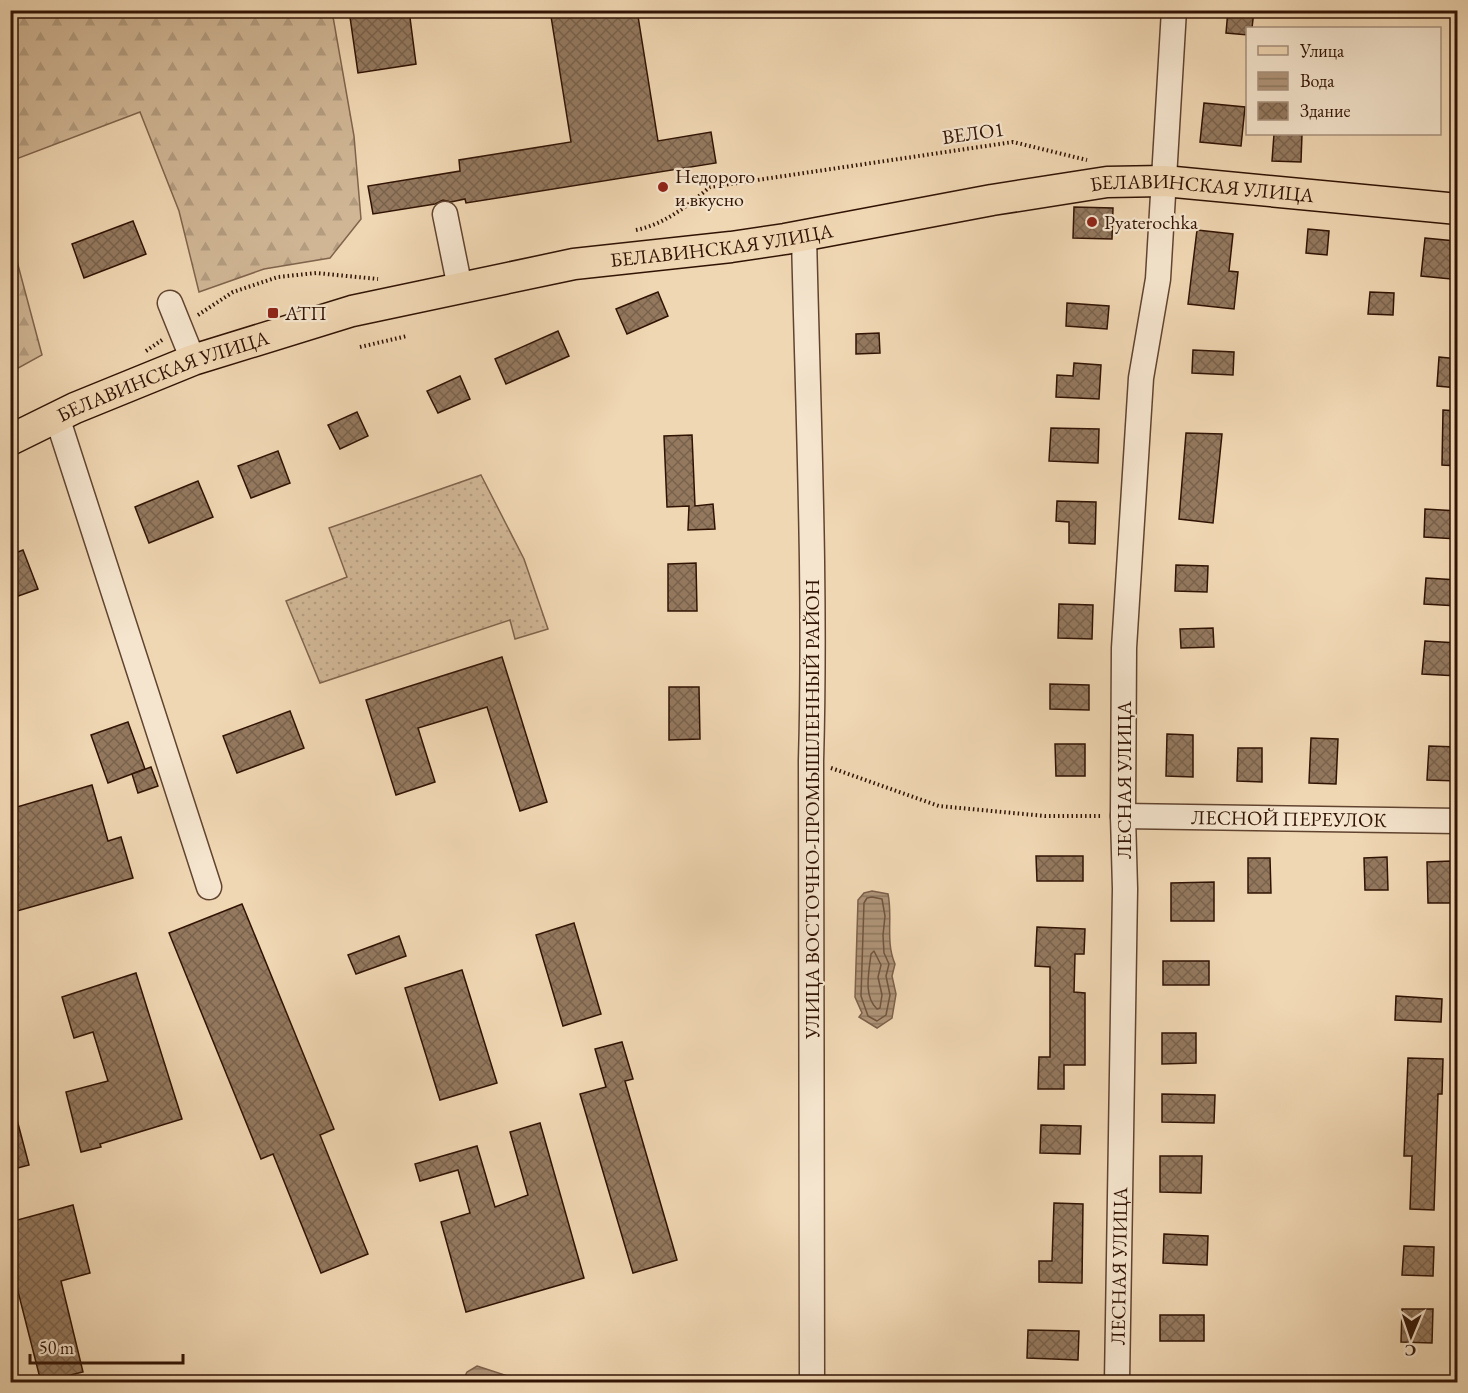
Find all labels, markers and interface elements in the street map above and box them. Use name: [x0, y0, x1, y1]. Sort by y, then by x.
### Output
legend: [1246, 27, 1441, 135]
text: Улица: [1299, 39, 1345, 62]
text: Вода: [1300, 69, 1335, 92]
text: Здание: [1300, 99, 1350, 122]
street label: ВЕЛО1: [940, 116, 1006, 150]
place label: Недорого и вкусно: [675, 163, 755, 212]
street label: БЕЛАВИНСКАЯ УЛИЦА: [1088, 168, 1315, 208]
marker: Недорого и вкусно: [656, 180, 670, 194]
place label: Pyaterochka: [1104, 209, 1198, 235]
marker: Pyaterochka: [1085, 215, 1099, 229]
street label: БЕЛАВИНСКАЯ УЛИЦА: [609, 217, 836, 273]
place label: АТП: [284, 300, 327, 326]
marker: АТП: [266, 306, 280, 320]
street label: БЕЛАВИНСКАЯ УЛИЦА: [52, 324, 272, 428]
street label: УЛИЦА ВОСТОЧНО-ПРОМЫШЛЕННЫЙ РАЙОН: [799, 579, 825, 1040]
street label: ЛЕСНАЯ УЛИЦА: [1111, 701, 1137, 859]
street label: ЛЕСНОЙ ПЕРЕУЛОК: [1191, 804, 1388, 833]
street label: ЛЕСНАЯ УЛИЦА: [1105, 1187, 1133, 1345]
north arrow: [1381, 1306, 1441, 1366]
scale bar: [30, 1327, 183, 1365]
text: 50 m: [39, 1336, 74, 1359]
text: С: [1404, 1340, 1417, 1361]

